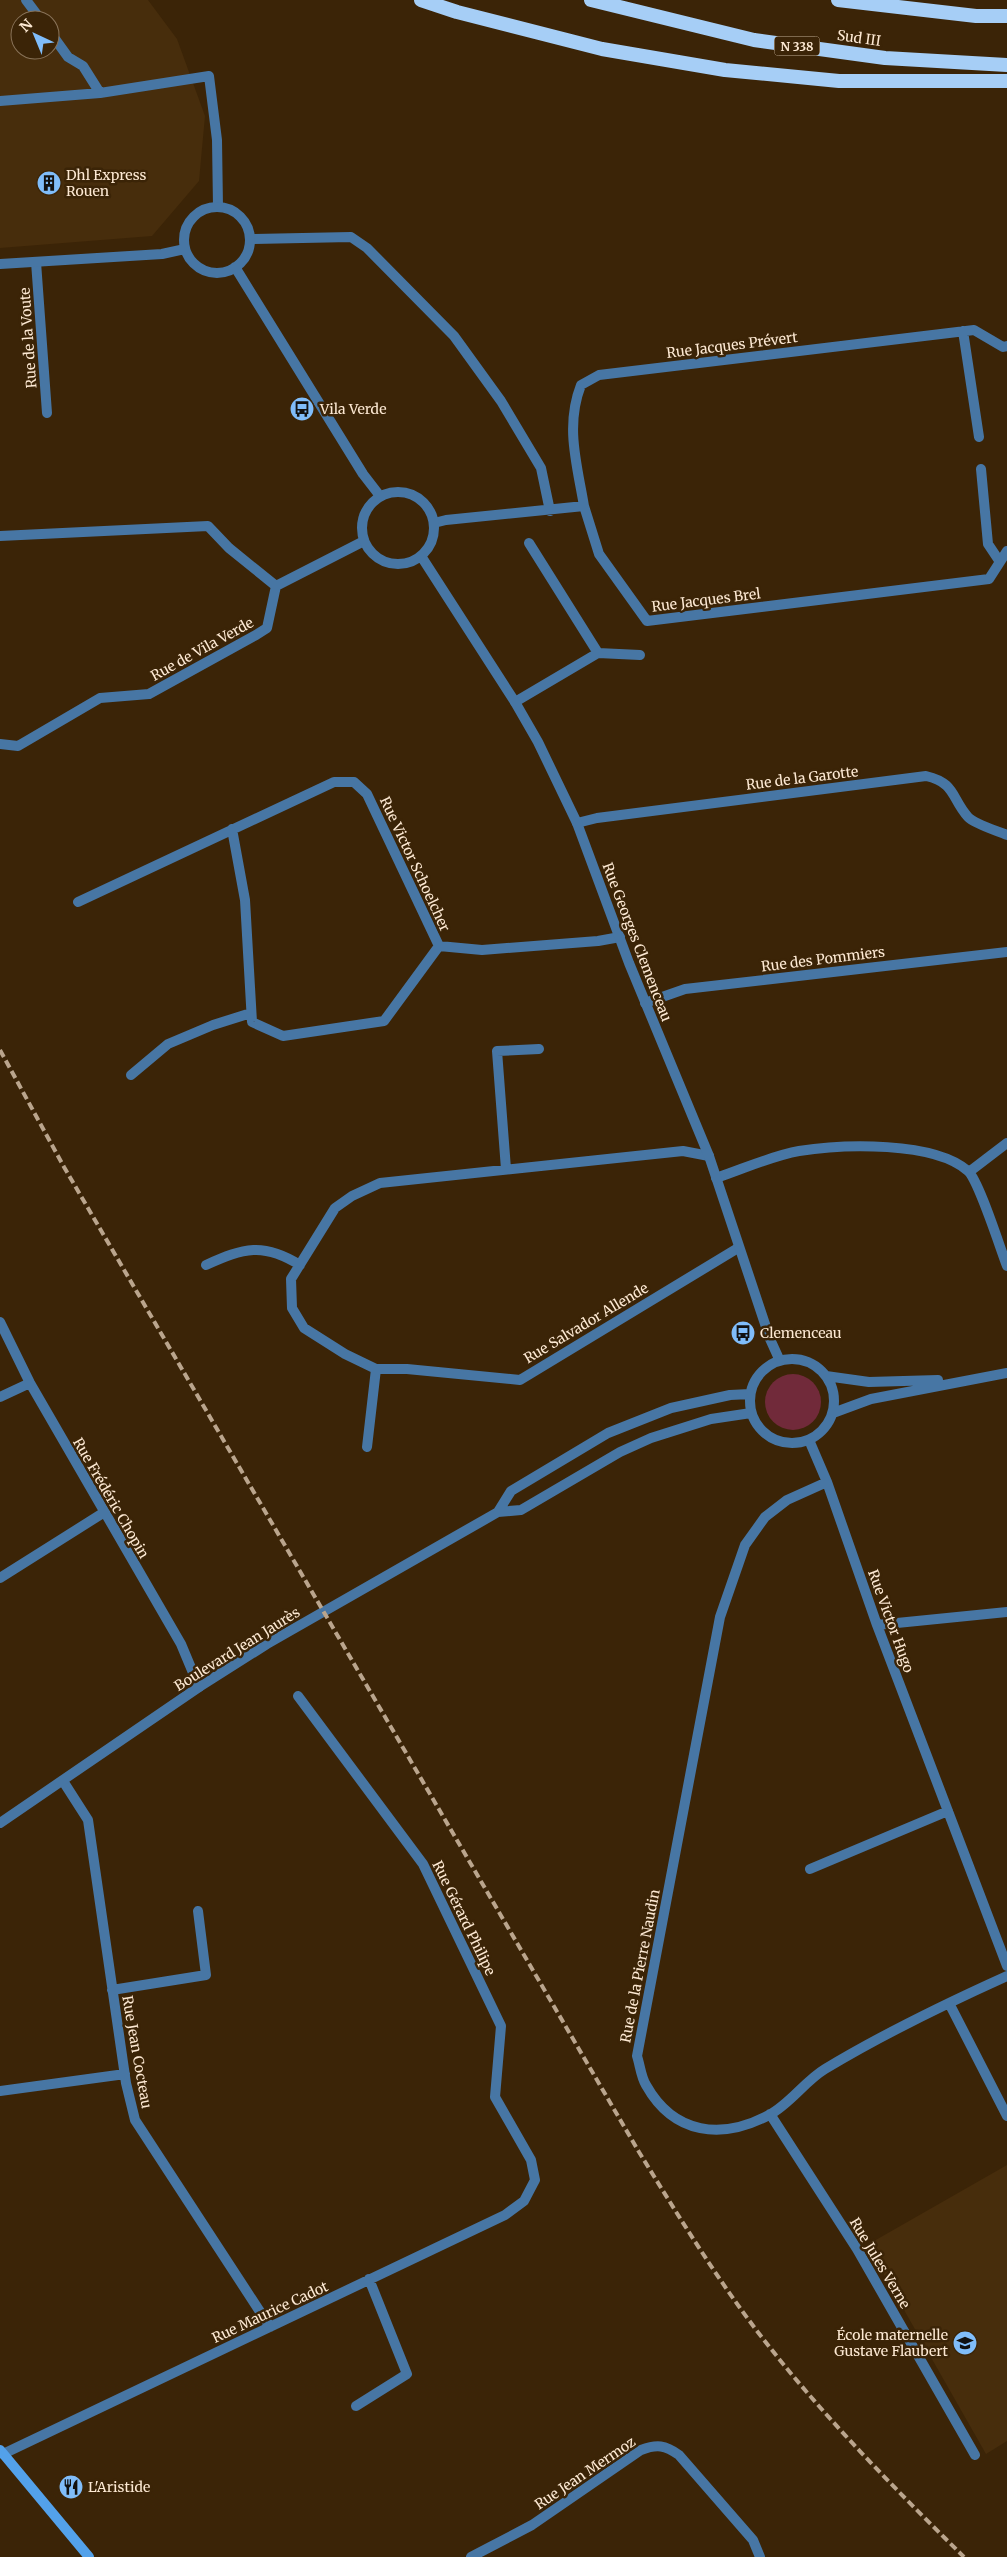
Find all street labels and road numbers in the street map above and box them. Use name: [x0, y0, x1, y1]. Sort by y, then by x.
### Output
street label: Sud III: [836, 26, 882, 50]
road number: N 338: [774, 36, 820, 56]
street label: Rue de la Voute: [15, 287, 41, 389]
street label: Rue Jacques Prévert: [665, 328, 799, 362]
street label: Rue Jacques Brel: [650, 584, 762, 616]
street label: Rue de Vila Verde: [148, 613, 256, 685]
street label: Rue de la Garotte: [745, 762, 859, 794]
street label: Rue Victor Schoelcher: [376, 794, 454, 934]
street label: Rue Georges Clemenceau: [598, 860, 676, 1024]
street label: Rue des Pommiers: [760, 942, 886, 976]
street label: Rue Salvador Allende: [520, 1279, 652, 1367]
street label: Rue Frédéric Chopin: [69, 1434, 153, 1562]
street label: Rue Victor Hugo: [864, 1567, 918, 1675]
street label: Boulevard Jean Jaurès: [171, 1603, 303, 1695]
street label: Rue Gérard Philipe: [428, 1858, 500, 1978]
street label: Rue de la Pierre Naudin: [616, 1888, 664, 2044]
street label: Rue Jean Cocteau: [118, 1994, 156, 2110]
street label: Rue Jules Verne: [846, 2214, 914, 2312]
street label: Rue Maurice Cadot: [209, 2277, 331, 2347]
street label: Rue Jean Mermoz: [531, 2432, 639, 2513]

